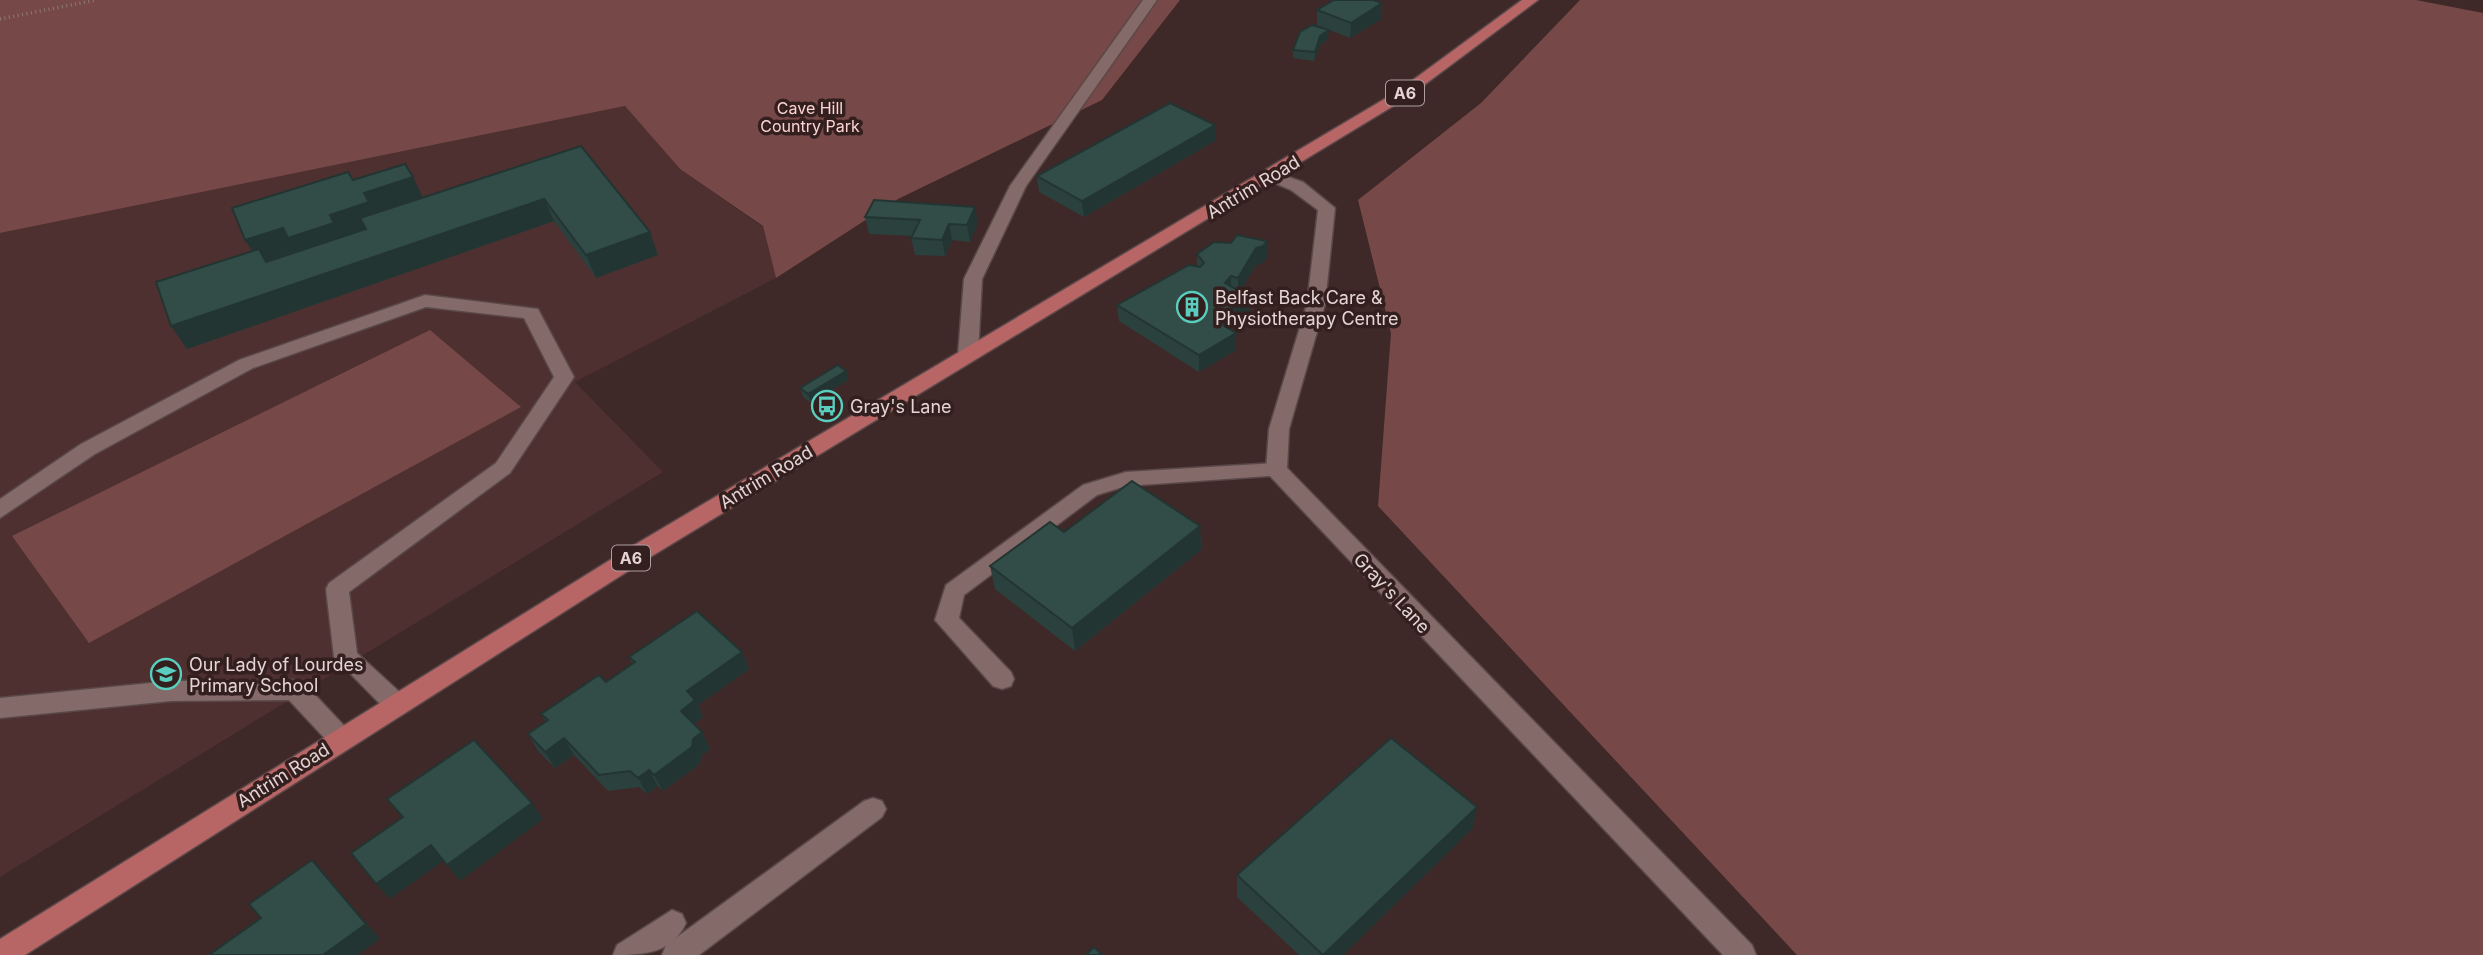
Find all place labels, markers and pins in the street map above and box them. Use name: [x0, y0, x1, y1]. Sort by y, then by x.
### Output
place label: Belfast Back Care & Physiotherapy Centre: [1215, 287, 1399, 329]
building icon: Belfast Back Care & Physiotherapy Centre: [1175, 290, 1209, 324]
bus stop icon: Gray's Lane: [810, 389, 844, 423]
place label: Gray's Lane: [850, 396, 952, 417]
place label: Our Lady of Lourdes Primary School: [189, 654, 363, 696]
school or university icon: Our Lady of Lourdes Primary School: [149, 657, 183, 691]

